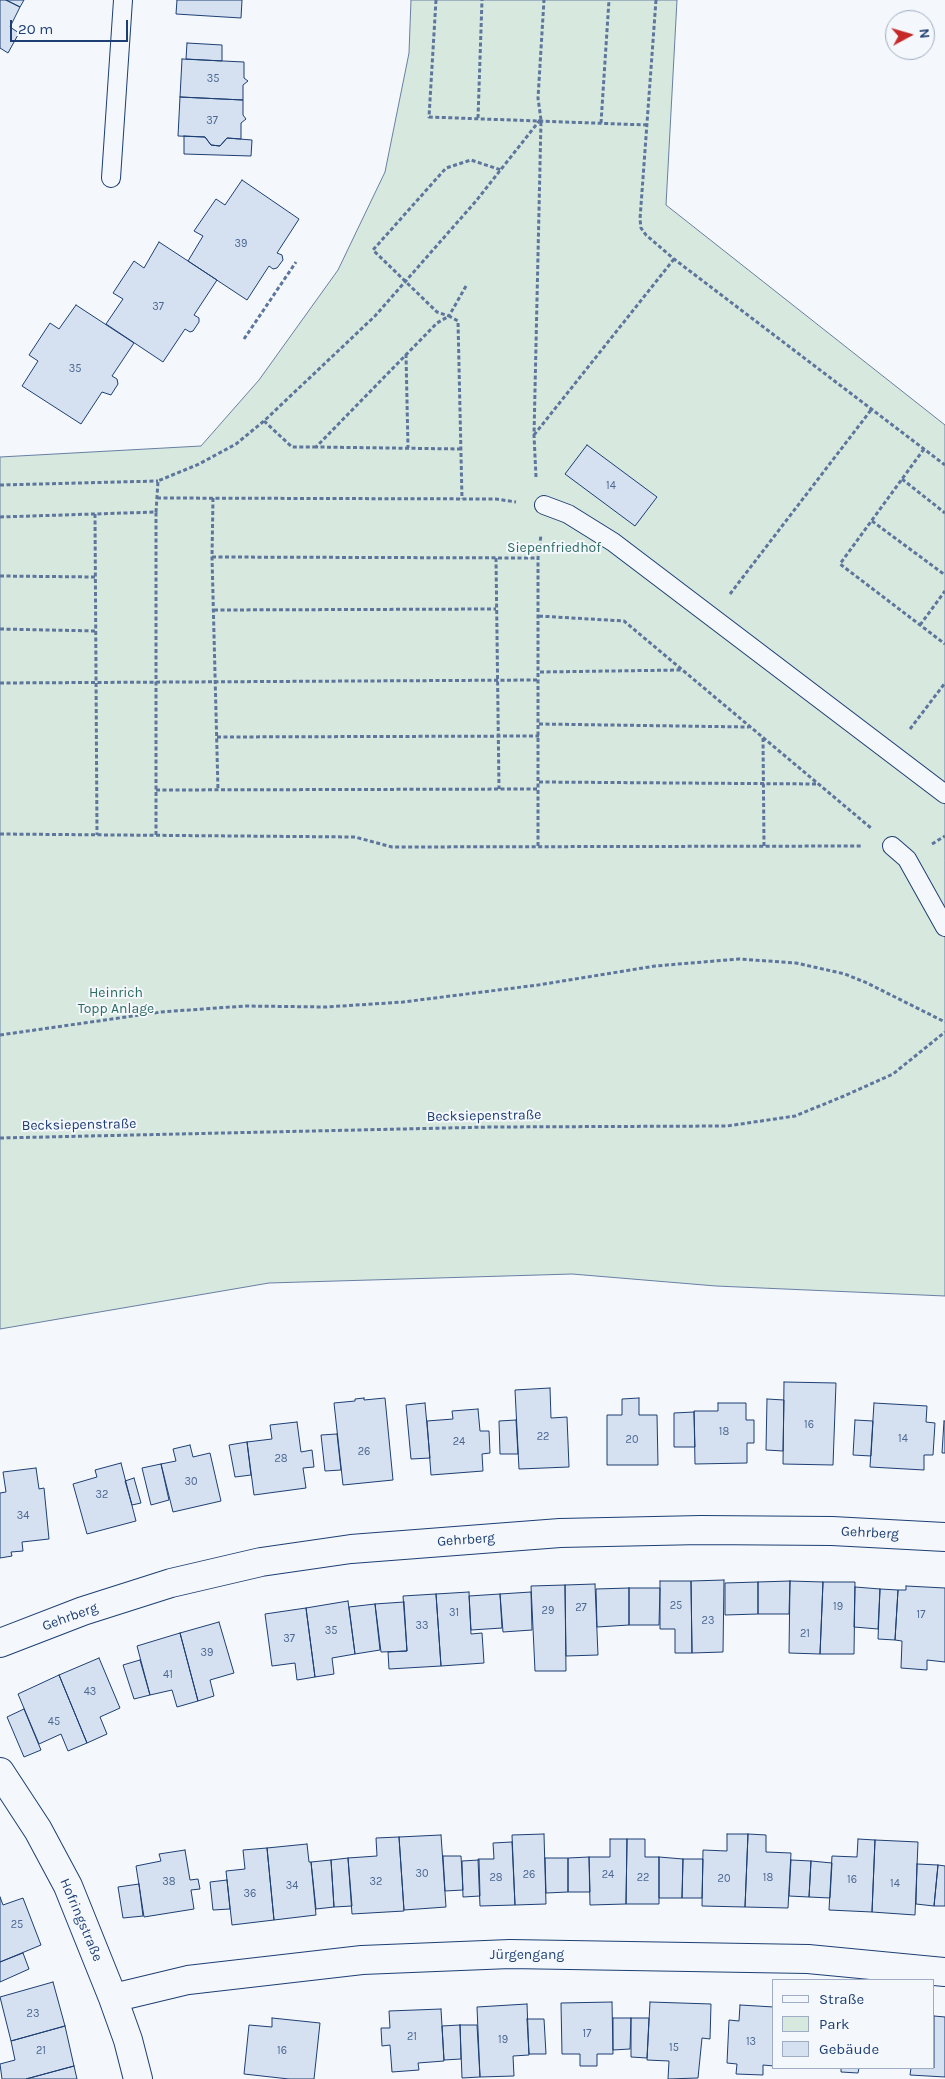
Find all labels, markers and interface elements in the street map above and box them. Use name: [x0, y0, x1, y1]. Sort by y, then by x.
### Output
scale bar: [12, 10, 130, 42]
north arrow: [885, 10, 935, 60]
text: 20 m: [18, 20, 53, 38]
text: N: [915, 28, 933, 39]
house number: 35: [207, 72, 219, 86]
house number: 37: [206, 114, 218, 128]
house number: 39: [235, 237, 247, 251]
house number: 37: [152, 300, 164, 314]
house number: 35: [69, 362, 81, 376]
house number: 14: [606, 479, 616, 493]
park label: Siepenfriedhof: [507, 540, 601, 556]
park label: Heinrich Topp Anlage: [78, 985, 154, 1018]
street label: Becksiepenstraße: [427, 1107, 541, 1125]
street label: Becksiepenstraße: [22, 1116, 136, 1134]
house number: 16: [804, 1418, 814, 1432]
house number: 18: [719, 1425, 729, 1439]
house number: 22: [537, 1430, 549, 1444]
house number: 14: [898, 1432, 908, 1446]
house number: 20: [626, 1433, 638, 1447]
house number: 24: [453, 1435, 465, 1449]
house number: 26: [358, 1445, 370, 1459]
house number: 28: [274, 1452, 288, 1466]
house number: 30: [184, 1475, 198, 1489]
house number: 32: [96, 1488, 108, 1502]
house number: 34: [17, 1509, 29, 1523]
street label: Gehrberg: [841, 1523, 899, 1543]
street label: Gehrberg: [437, 1530, 495, 1550]
street label: Gehrberg: [40, 1599, 100, 1635]
house number: 25: [670, 1599, 682, 1613]
house number: 19: [833, 1600, 843, 1614]
house number: 27: [575, 1601, 587, 1615]
house number: 29: [542, 1604, 554, 1618]
house number: 31: [449, 1606, 459, 1620]
house number: 17: [917, 1608, 925, 1622]
house number: 23: [702, 1614, 714, 1628]
house number: 33: [416, 1619, 428, 1633]
house number: 35: [325, 1624, 337, 1638]
house number: 21: [800, 1627, 810, 1641]
house number: 37: [283, 1632, 295, 1646]
house number: 39: [201, 1646, 213, 1660]
house number: 41: [163, 1668, 173, 1682]
house number: 43: [84, 1685, 96, 1699]
house number: 45: [48, 1715, 60, 1729]
house number: 30: [415, 1867, 429, 1881]
house number: 26: [523, 1868, 535, 1882]
house number: 24: [602, 1868, 614, 1882]
house number: 28: [489, 1871, 503, 1885]
house number: 22: [637, 1871, 649, 1885]
house number: 18: [763, 1871, 773, 1885]
house number: 20: [718, 1872, 730, 1886]
house number: 16: [847, 1873, 857, 1887]
house number: 38: [162, 1875, 176, 1889]
house number: 32: [370, 1875, 382, 1889]
street label: Hofringstraße: [56, 1876, 106, 1964]
house number: 14: [890, 1877, 900, 1891]
house number: 34: [286, 1879, 298, 1893]
house number: 36: [244, 1887, 256, 1901]
house number: 25: [11, 1918, 23, 1932]
street label: Jürgengang: [490, 1947, 564, 1963]
legend: [772, 1979, 935, 2069]
text: Straße: [819, 1990, 864, 2008]
house number: 23: [27, 2007, 39, 2021]
text: Park: [819, 2015, 849, 2033]
house number: 17: [583, 2027, 591, 2041]
house number: 21: [407, 2030, 417, 2044]
house number: 19: [498, 2033, 508, 2047]
house number: 13: [746, 2035, 756, 2049]
text: Gebäude: [819, 2040, 879, 2058]
house number: 15: [669, 2041, 679, 2055]
house number: 21: [36, 2044, 46, 2058]
house number: 16: [277, 2044, 287, 2058]

